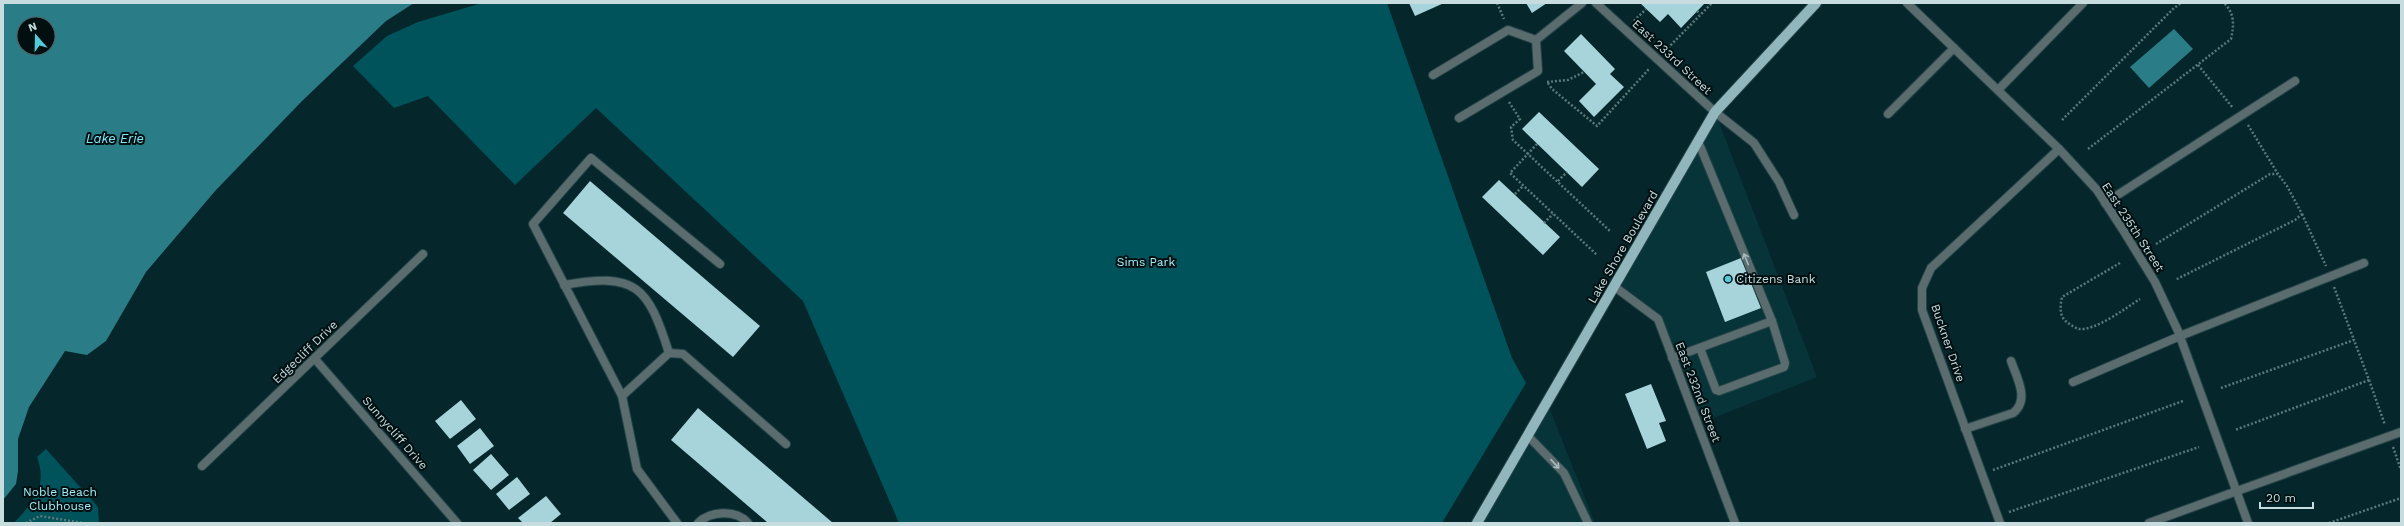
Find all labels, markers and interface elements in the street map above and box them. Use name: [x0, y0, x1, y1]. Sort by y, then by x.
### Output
north arrow: [16, 16, 56, 56]
street label: East 233rd Street: [1629, 17, 1715, 97]
text: N: [27, 20, 39, 35]
water label: Lake Erie: [86, 131, 144, 146]
street label: East 235th Street: [2099, 180, 2167, 274]
street label: Lake Shore Boulevard: [1585, 188, 1661, 306]
one-way arrow: [1742, 254, 1749, 266]
park label: Sims Park: [1117, 255, 1175, 269]
place label: Citizens Bank: [1736, 272, 1816, 286]
marker: Citizens Bank: [1723, 274, 1733, 284]
street label: Buckner Drive: [1928, 302, 1968, 384]
street label: Edgecliff Drive: [270, 317, 340, 386]
street label: East 232nd Street: [1672, 340, 1724, 444]
street label: Sunnycliff Drive: [359, 394, 431, 473]
one-way arrow: [1550, 459, 1559, 469]
scale bar: [2260, 484, 2313, 510]
park label: Noble Beach Clubhouse: [23, 485, 97, 513]
text: 20 m: [2266, 491, 2296, 505]

